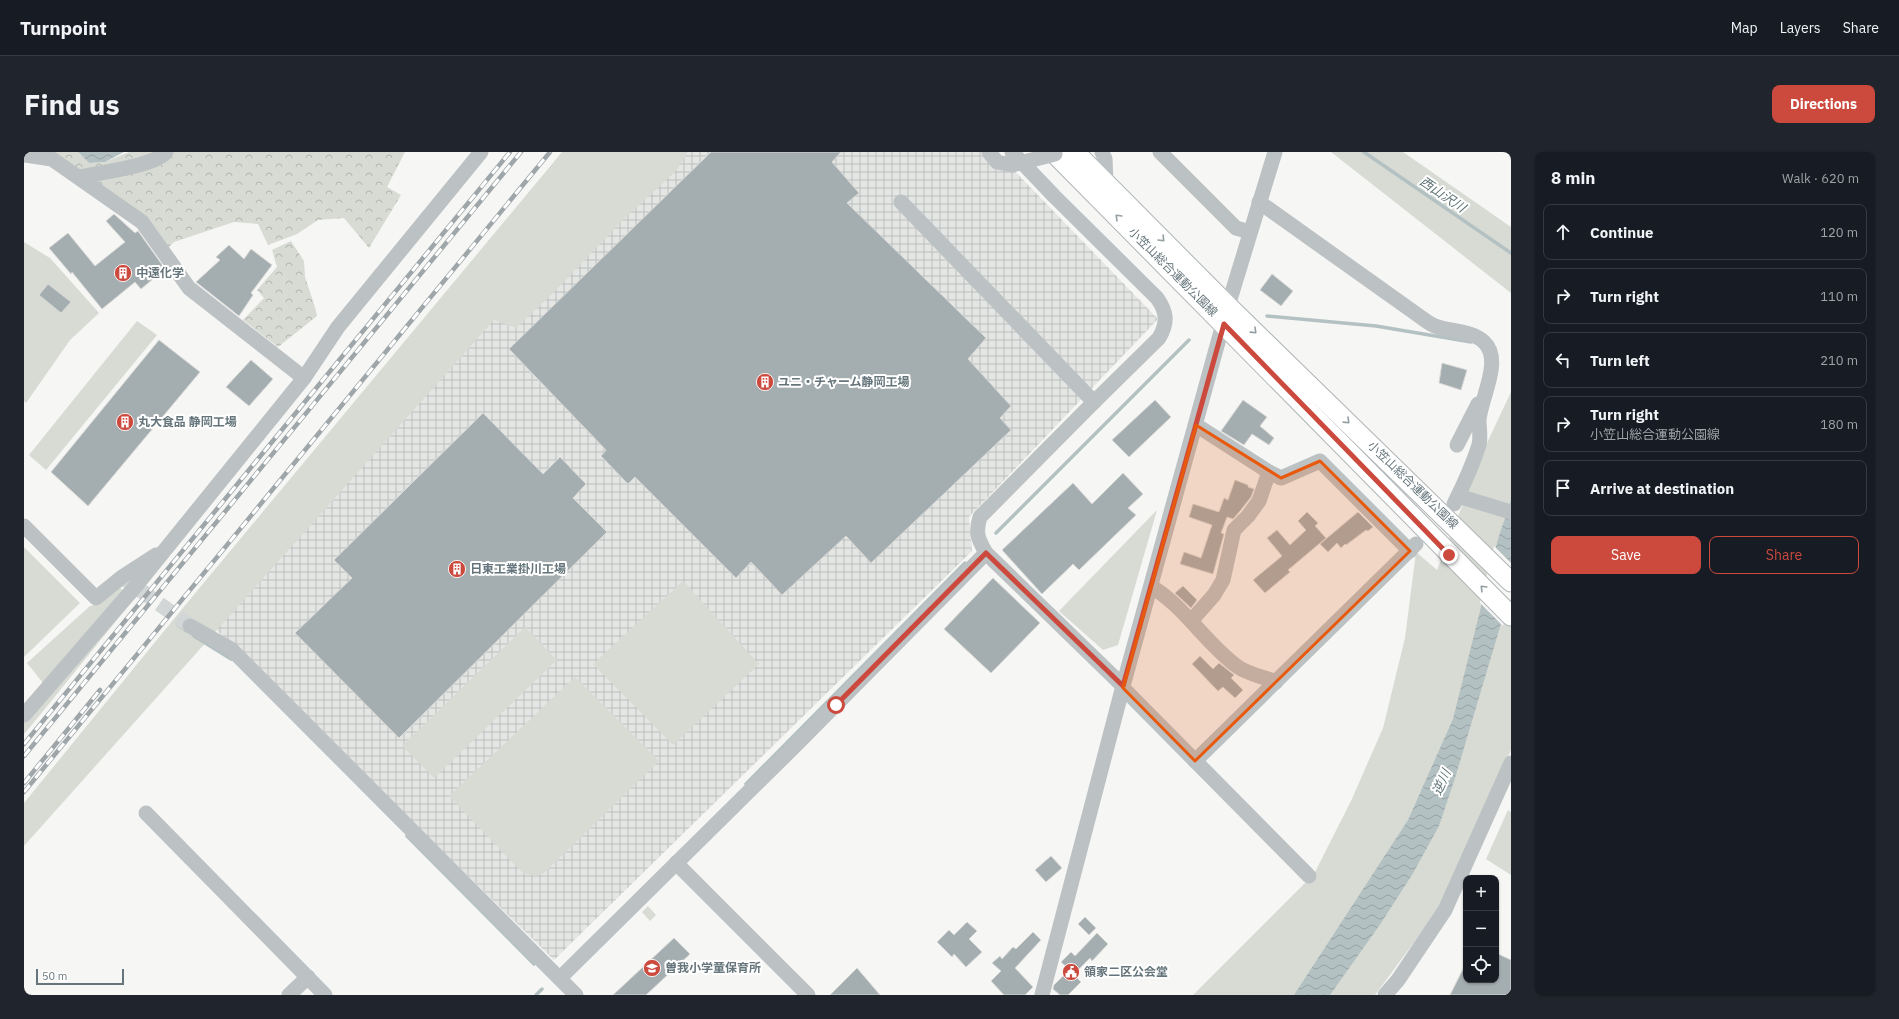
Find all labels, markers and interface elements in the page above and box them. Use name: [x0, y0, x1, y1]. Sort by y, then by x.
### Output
text: Turnpoint: [20, 16, 107, 40]
text: Map: [1731, 19, 1758, 37]
text: Layers: [1780, 19, 1821, 37]
text: Share: [1843, 19, 1879, 37]
button: Directions: [1772, 85, 1875, 123]
text: Find us: [24, 86, 120, 123]
text: 8 min: [1551, 167, 1595, 189]
text: Walk · 620 m: [1782, 170, 1859, 187]
water label: 西山沢川: [1416, 173, 1471, 217]
one-way arrow: [1115, 214, 1123, 222]
icon: ahead: [1552, 221, 1574, 243]
text: Continue: [1590, 223, 1654, 242]
street label: 小笠山総合運動公園線: [1126, 224, 1221, 319]
text: 120 m: [1820, 224, 1858, 241]
one-way arrow: [1157, 234, 1165, 242]
building icon: 中遠化学: [113, 263, 133, 283]
place label: 中遠化学: [136, 265, 184, 280]
icon: right: [1552, 285, 1574, 307]
text: Turn right: [1590, 287, 1659, 306]
text: 110 m: [1820, 288, 1858, 305]
one-way arrow: [1249, 326, 1257, 334]
icon: left: [1552, 349, 1574, 371]
text: Turn left: [1590, 351, 1650, 370]
text: 210 m: [1820, 352, 1858, 369]
building icon: ユニ・チャーム静岡工場: [755, 372, 775, 392]
place label: ユニ・チャーム静岡工場: [778, 374, 910, 389]
text: Turn right: [1590, 405, 1659, 424]
building icon: 丸大食品 静岡工場: [115, 412, 135, 432]
icon: right: [1552, 413, 1574, 435]
place label: 丸大食品 静岡工場: [138, 414, 237, 429]
text: 180 m: [1820, 416, 1858, 433]
one-way arrow: [1342, 417, 1350, 424]
text: 小笠山総合運動公園線: [1590, 426, 1720, 443]
street label: 小笠山総合運動公園線: [1365, 438, 1462, 532]
icon: arrive: [1552, 477, 1574, 499]
text: Arrive at destination: [1590, 479, 1734, 498]
button: Save: [1551, 536, 1701, 574]
button: Share: [1709, 536, 1859, 574]
route end: [1440, 546, 1458, 564]
building icon: 日東工業掛川工場: [447, 559, 467, 579]
place label: 日東工業掛川工場: [470, 561, 566, 576]
one-way arrow: [1480, 585, 1488, 593]
route start: [827, 696, 845, 714]
water label: 逆川: [1428, 765, 1455, 798]
map controls: [1463, 875, 1499, 983]
button: +: [1463, 875, 1499, 911]
button: −: [1463, 911, 1499, 947]
button: locate: [1463, 947, 1499, 983]
school or university icon: 曽我小学童保育所: [642, 958, 662, 978]
place label: 曽我小学童保育所: [665, 960, 761, 975]
public building icon: 領家二区公会堂: [1061, 962, 1081, 982]
place label: 領家二区公会堂: [1084, 964, 1168, 979]
scale bar: [36, 967, 124, 986]
text: 50 m: [42, 969, 67, 983]

